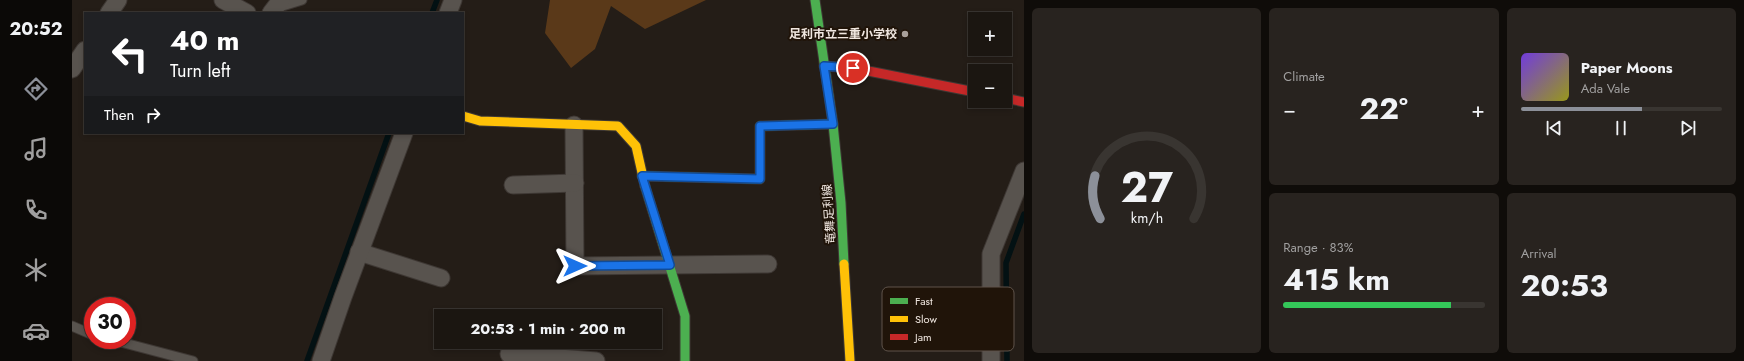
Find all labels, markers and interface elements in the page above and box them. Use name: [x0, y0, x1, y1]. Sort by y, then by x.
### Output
map controls: [968, 12, 1012, 108]
button: +: [968, 12, 1012, 56]
text: 20:52: [10, 16, 62, 42]
text: 40 m: [170, 20, 239, 61]
place label: 足利市立三重小学校: [789, 25, 897, 43]
icon: left: [104, 28, 156, 80]
marker: 足利市立三重小学校: [900, 29, 910, 39]
pin: [836, 51, 870, 85]
icon: arrive: [842, 57, 864, 79]
text: Paper Moons: [1581, 57, 1673, 79]
text: Turn left: [170, 58, 230, 84]
button: −: [968, 64, 1012, 108]
text: Climate: [1283, 67, 1325, 86]
icon: directions: [22, 75, 50, 103]
text: Ada Vale: [1581, 79, 1630, 98]
text: 22°: [1360, 87, 1408, 130]
text: −: [1283, 93, 1296, 125]
text: +: [1471, 93, 1485, 125]
text: Then: [104, 104, 134, 126]
icon: right: [142, 104, 164, 126]
icon: previous: [1543, 117, 1565, 139]
icon: pause: [1610, 117, 1632, 139]
icon: next: [1677, 117, 1699, 139]
icon: music: [22, 135, 50, 163]
text: 27: [1120, 156, 1173, 217]
street label: 竜舞足利線: [818, 183, 840, 245]
icon: phone: [22, 196, 50, 224]
text: km/h: [1131, 207, 1163, 227]
text: Range · 83%: [1283, 238, 1353, 257]
text: Arrival: [1521, 244, 1557, 263]
position arrow: [554, 245, 596, 287]
icon: climate: [22, 256, 50, 284]
text: 415 km: [1283, 258, 1390, 301]
text: 20:53: [1521, 264, 1608, 307]
legend: [882, 287, 1014, 351]
text: Fast: [915, 293, 933, 309]
speed limit sign: 30: [84, 297, 136, 349]
text: Slow: [915, 311, 937, 327]
icon: car: [22, 317, 50, 345]
text: 20:53 · 1 min · 200 m: [471, 318, 625, 340]
text: Jam: [913, 329, 932, 345]

